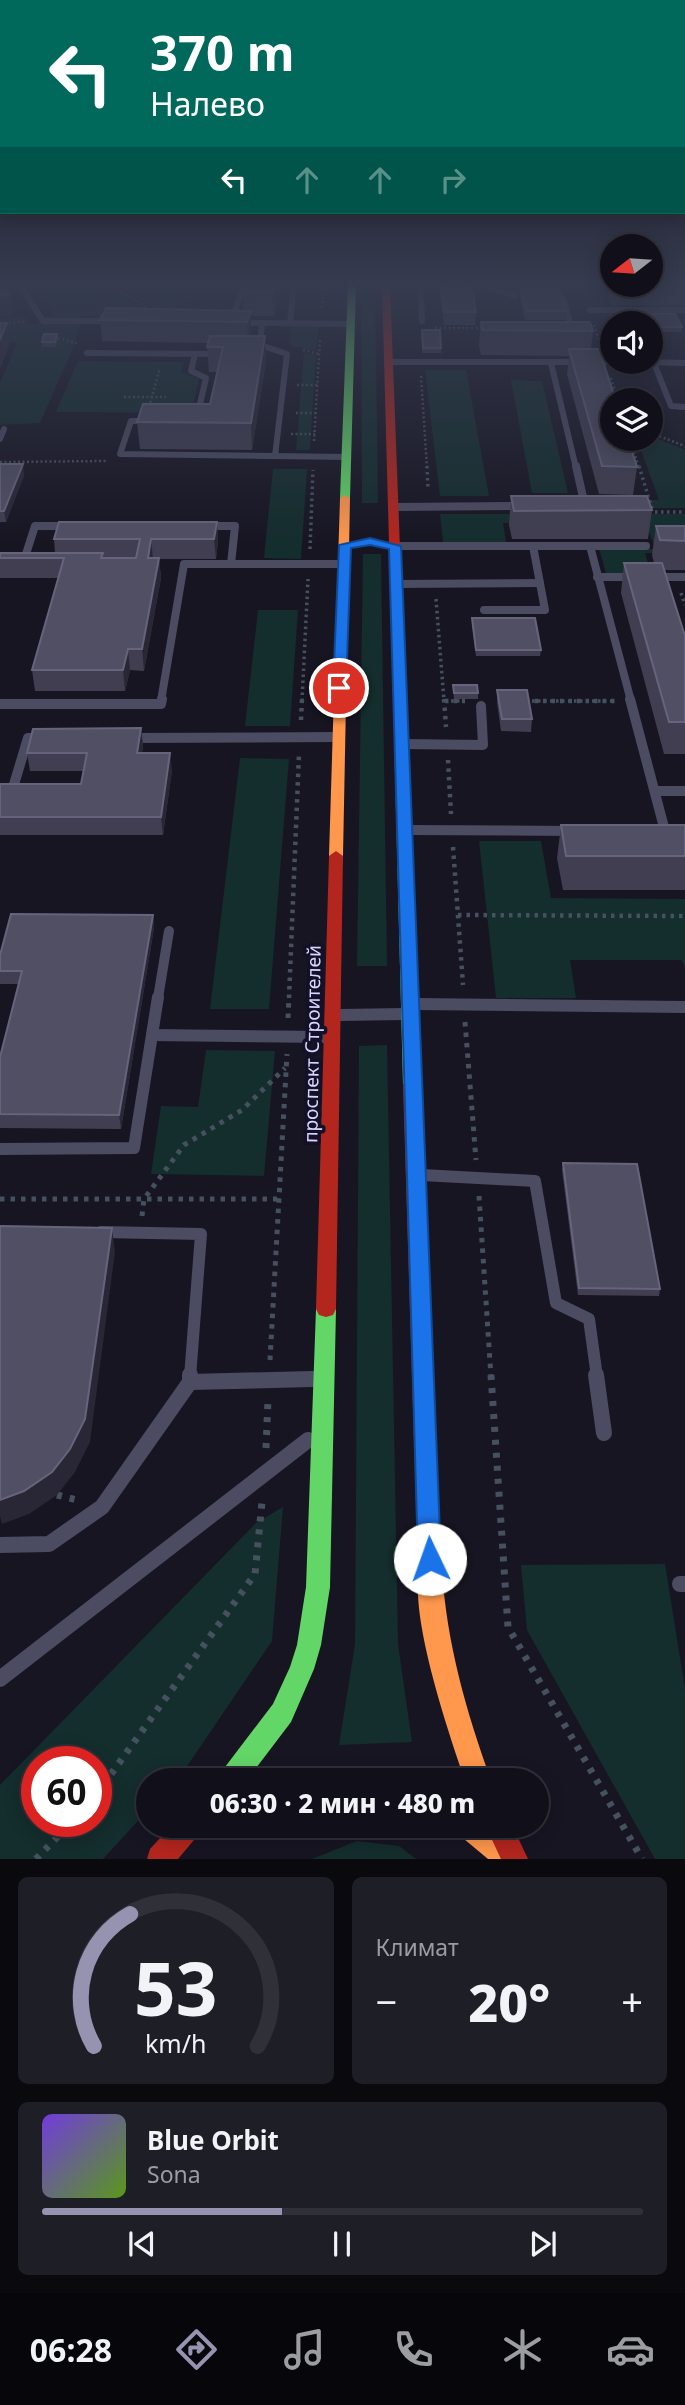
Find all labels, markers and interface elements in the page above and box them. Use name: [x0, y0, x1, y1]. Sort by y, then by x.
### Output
text: 370 m: [150, 19, 295, 85]
icon: left: [35, 28, 126, 119]
text: Налево: [150, 82, 265, 125]
icon: left: [215, 161, 253, 199]
icon: ahead: [288, 161, 326, 199]
icon: ahead: [361, 161, 399, 199]
icon: right: [434, 161, 472, 199]
north arrow: [600, 234, 663, 298]
map controls: [600, 234, 663, 451]
button: sound: [600, 311, 663, 374]
button: layers: [600, 388, 663, 451]
pin: [309, 658, 369, 718]
icon: arrive: [320, 669, 358, 707]
street label: проспект Строителей: [297, 945, 327, 1143]
position arrow: [393, 1522, 467, 1596]
speed limit sign: 60: [21, 1746, 112, 1837]
text: 06:30 · 2 мин · 480 m: [210, 1785, 475, 1821]
text: Климат: [376, 1931, 459, 1963]
text: 53: [134, 1939, 217, 2038]
text: 20°: [468, 1966, 550, 2037]
text: −: [376, 1975, 397, 2027]
text: +: [621, 1975, 643, 2027]
text: km/h: [145, 2026, 207, 2060]
text: Blue Orbit: [147, 2122, 279, 2158]
text: Sona: [147, 2158, 201, 2190]
icon: previous: [123, 2225, 161, 2263]
icon: pause: [323, 2225, 361, 2263]
icon: next: [524, 2225, 562, 2263]
icon: directions: [172, 2325, 221, 2374]
icon: music: [280, 2325, 329, 2374]
icon: phone: [389, 2325, 438, 2374]
icon: climate: [498, 2325, 547, 2374]
icon: car: [606, 2325, 655, 2374]
text: 06:28: [30, 2328, 112, 2371]

